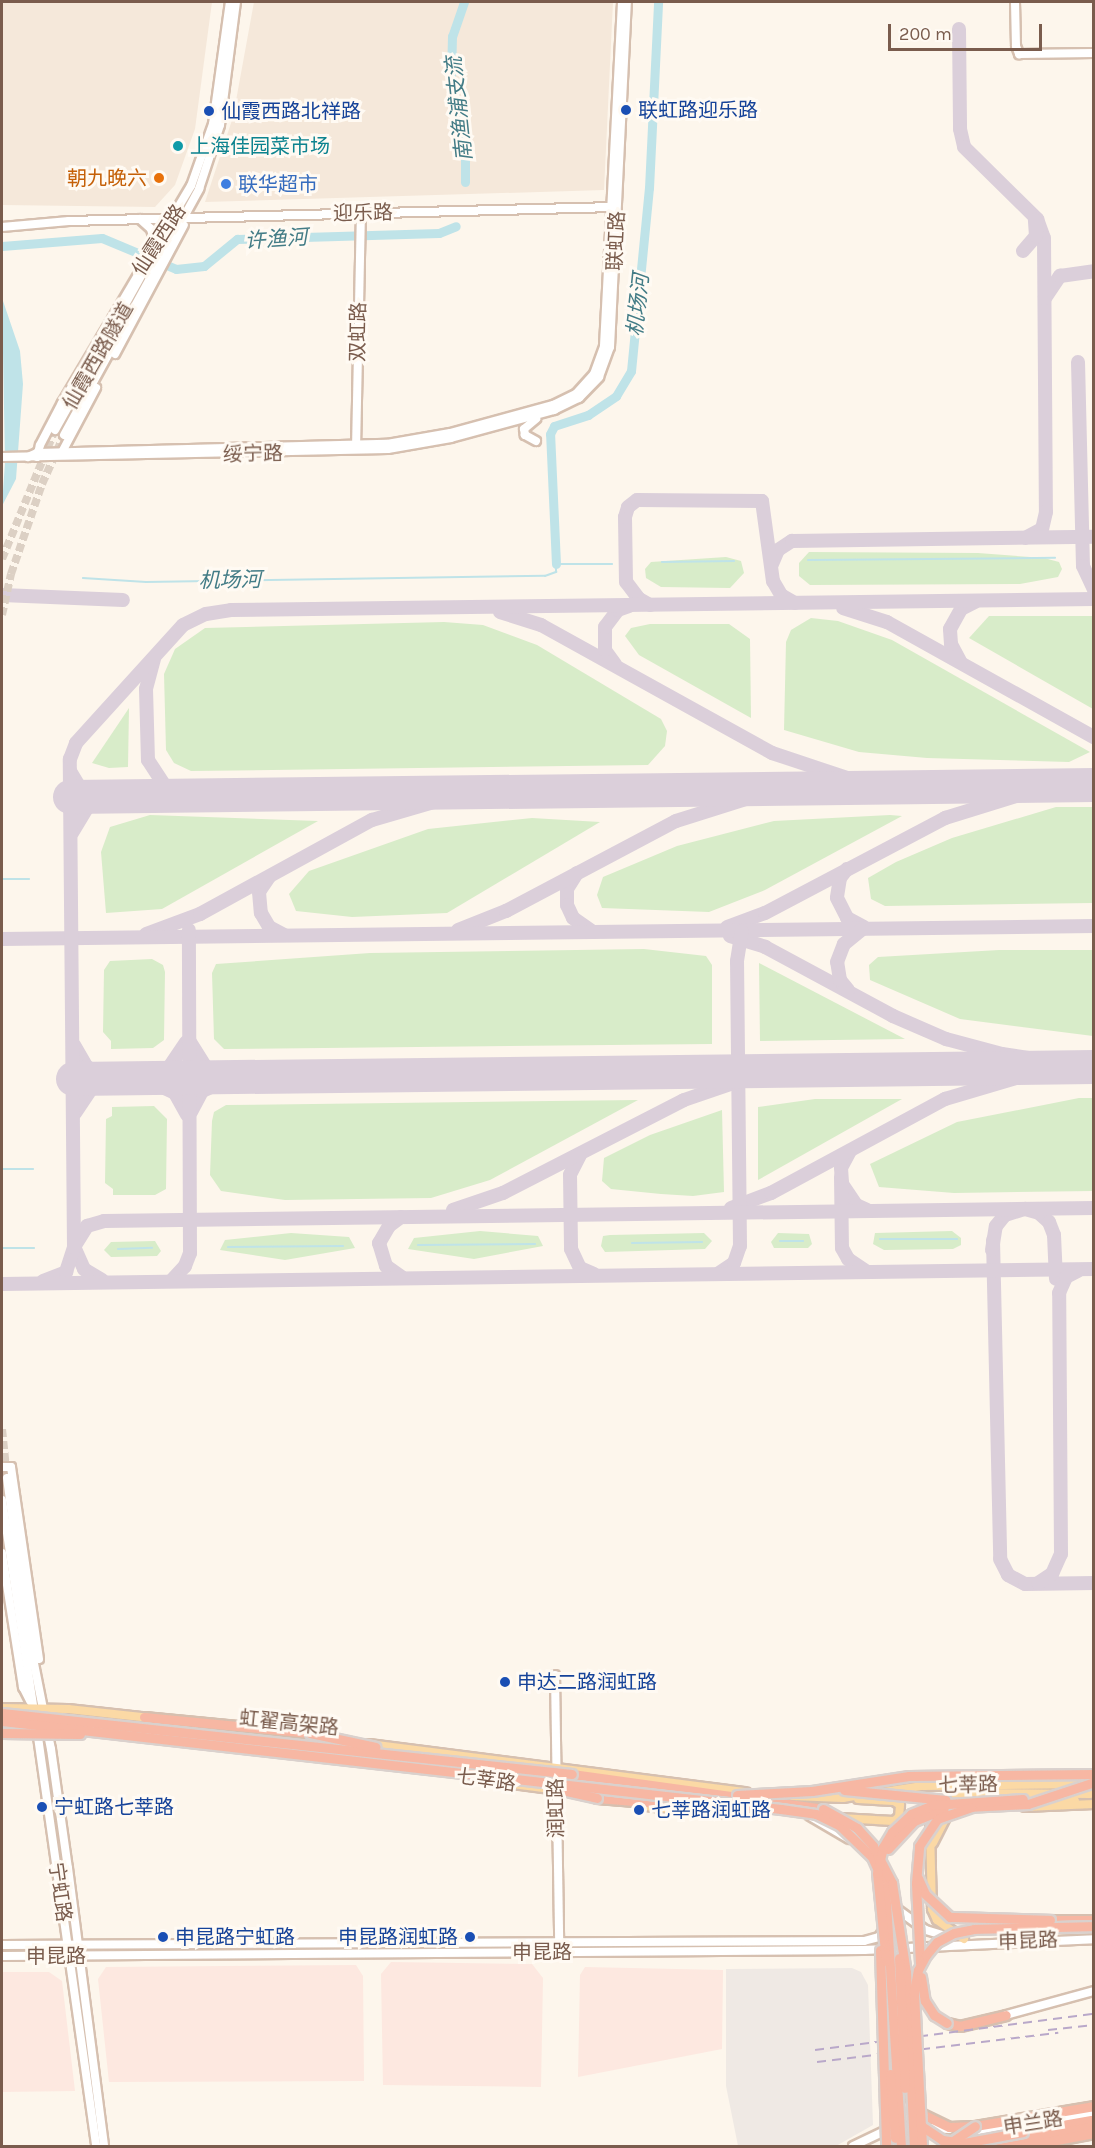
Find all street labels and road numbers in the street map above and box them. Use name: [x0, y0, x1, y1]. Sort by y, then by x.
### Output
street label: 仙霞西路: [127, 200, 191, 280]
street label: 迎乐路: [333, 200, 393, 226]
street label: 联虹路: [602, 210, 630, 272]
street label: 仙霞西路隧道: [58, 298, 138, 414]
street label: 双虹路: [345, 302, 371, 362]
street label: 绥宁路: [223, 441, 283, 467]
street label: 虹翟高架路: [238, 1706, 340, 1740]
street label: 七莘路: [455, 1764, 517, 1796]
street label: 七莘路: [938, 1772, 998, 1798]
street label: 润虹路: [543, 1778, 569, 1838]
street label: 宁虹路: [44, 1861, 76, 1923]
street label: 申昆路: [998, 1928, 1058, 1954]
street label: 申昆路: [512, 1940, 572, 1964]
street label: 申昆路: [26, 1944, 86, 1968]
street label: 申兰路: [1001, 2106, 1065, 2140]

